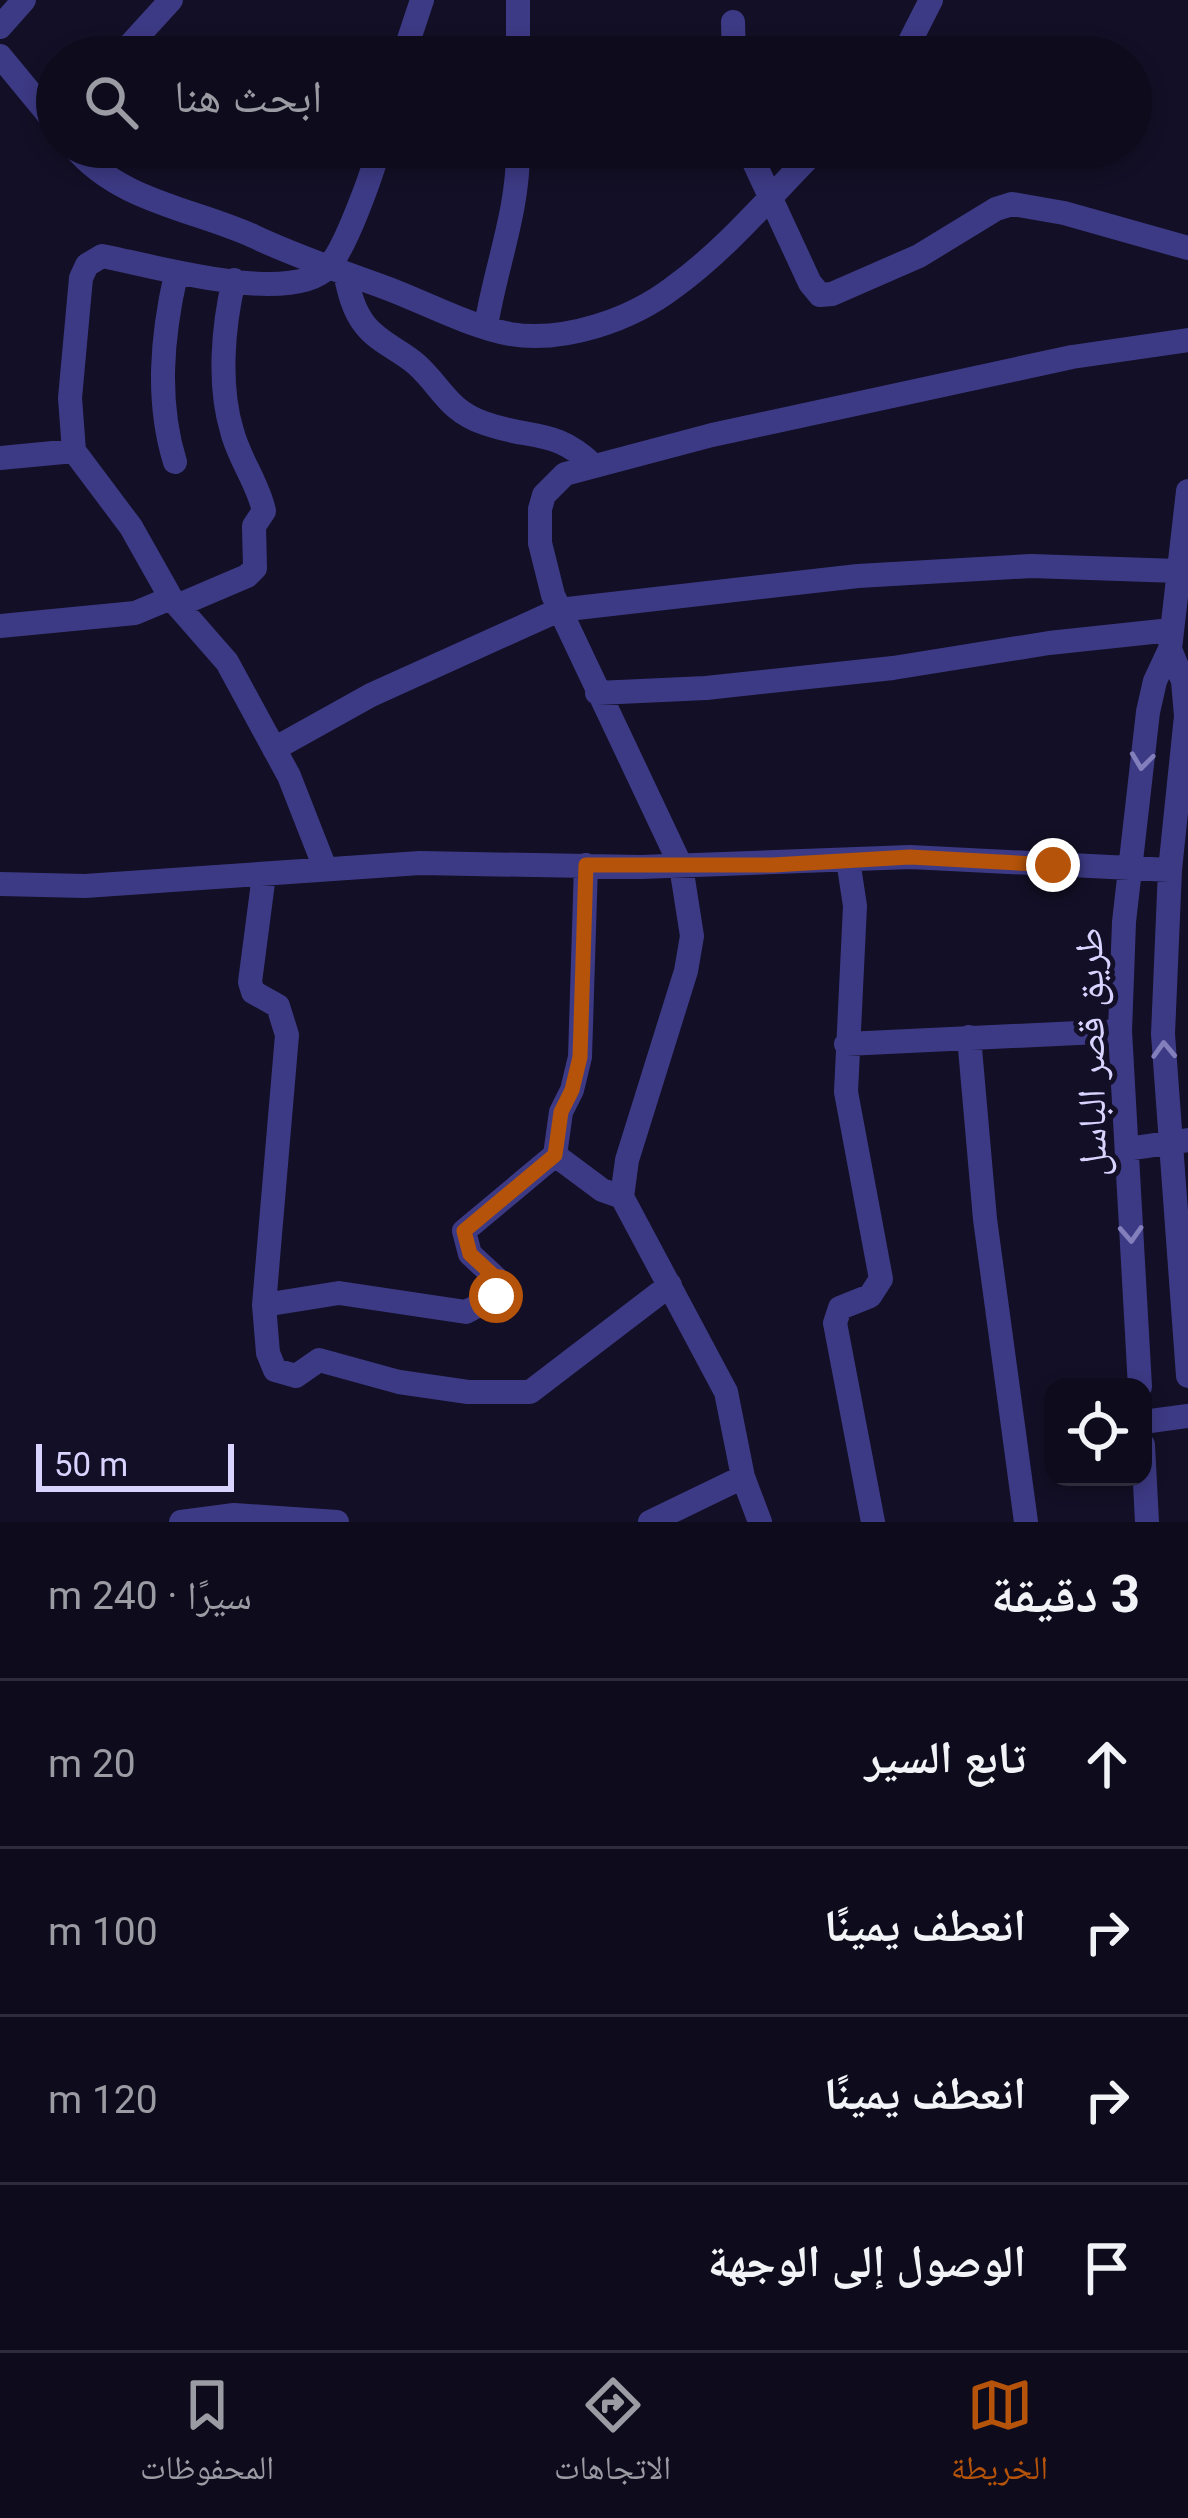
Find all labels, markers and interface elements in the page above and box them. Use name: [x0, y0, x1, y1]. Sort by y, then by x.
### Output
search box: [36, 36, 1152, 168]
icon: search: [78, 69, 144, 135]
text: ابحث هنا: [174, 70, 322, 123]
one-way arrow: [1129, 752, 1155, 771]
route end: [1026, 838, 1080, 892]
street label: طريق قصر الباسل: [1066, 927, 1117, 1177]
one-way arrow: [1151, 1040, 1177, 1059]
one-way arrow: [1118, 1225, 1144, 1244]
route start: [469, 1269, 523, 1323]
map controls: [1044, 1378, 1152, 1486]
button: locate: [1044, 1378, 1152, 1486]
scale bar: [36, 1438, 234, 1491]
text: 50 m: [54, 1445, 128, 1484]
text: 3 دقيقة: [991, 1565, 1140, 1624]
text: سيرًا · 240 m: [48, 1573, 252, 1619]
text: تابع السير: [865, 1731, 1026, 1784]
icon: ahead: [1074, 1731, 1140, 1797]
text: 20 m: [48, 1741, 136, 1787]
text: انعطف يمينًا: [824, 1899, 1026, 1952]
icon: right: [1074, 1899, 1140, 1965]
text: 100 m: [48, 1909, 158, 1955]
text: انعطف يمينًا: [824, 2067, 1026, 2120]
icon: right: [1074, 2067, 1140, 2133]
text: 120 m: [48, 2077, 158, 2123]
text: الوصول إلى الوجهة: [708, 2235, 1026, 2288]
icon: arrive: [1074, 2235, 1140, 2301]
tab: المحفوظات: [140, 2372, 274, 2500]
tab: الاتجاهات: [554, 2372, 671, 2500]
tab: الخريطة: [951, 2372, 1048, 2500]

